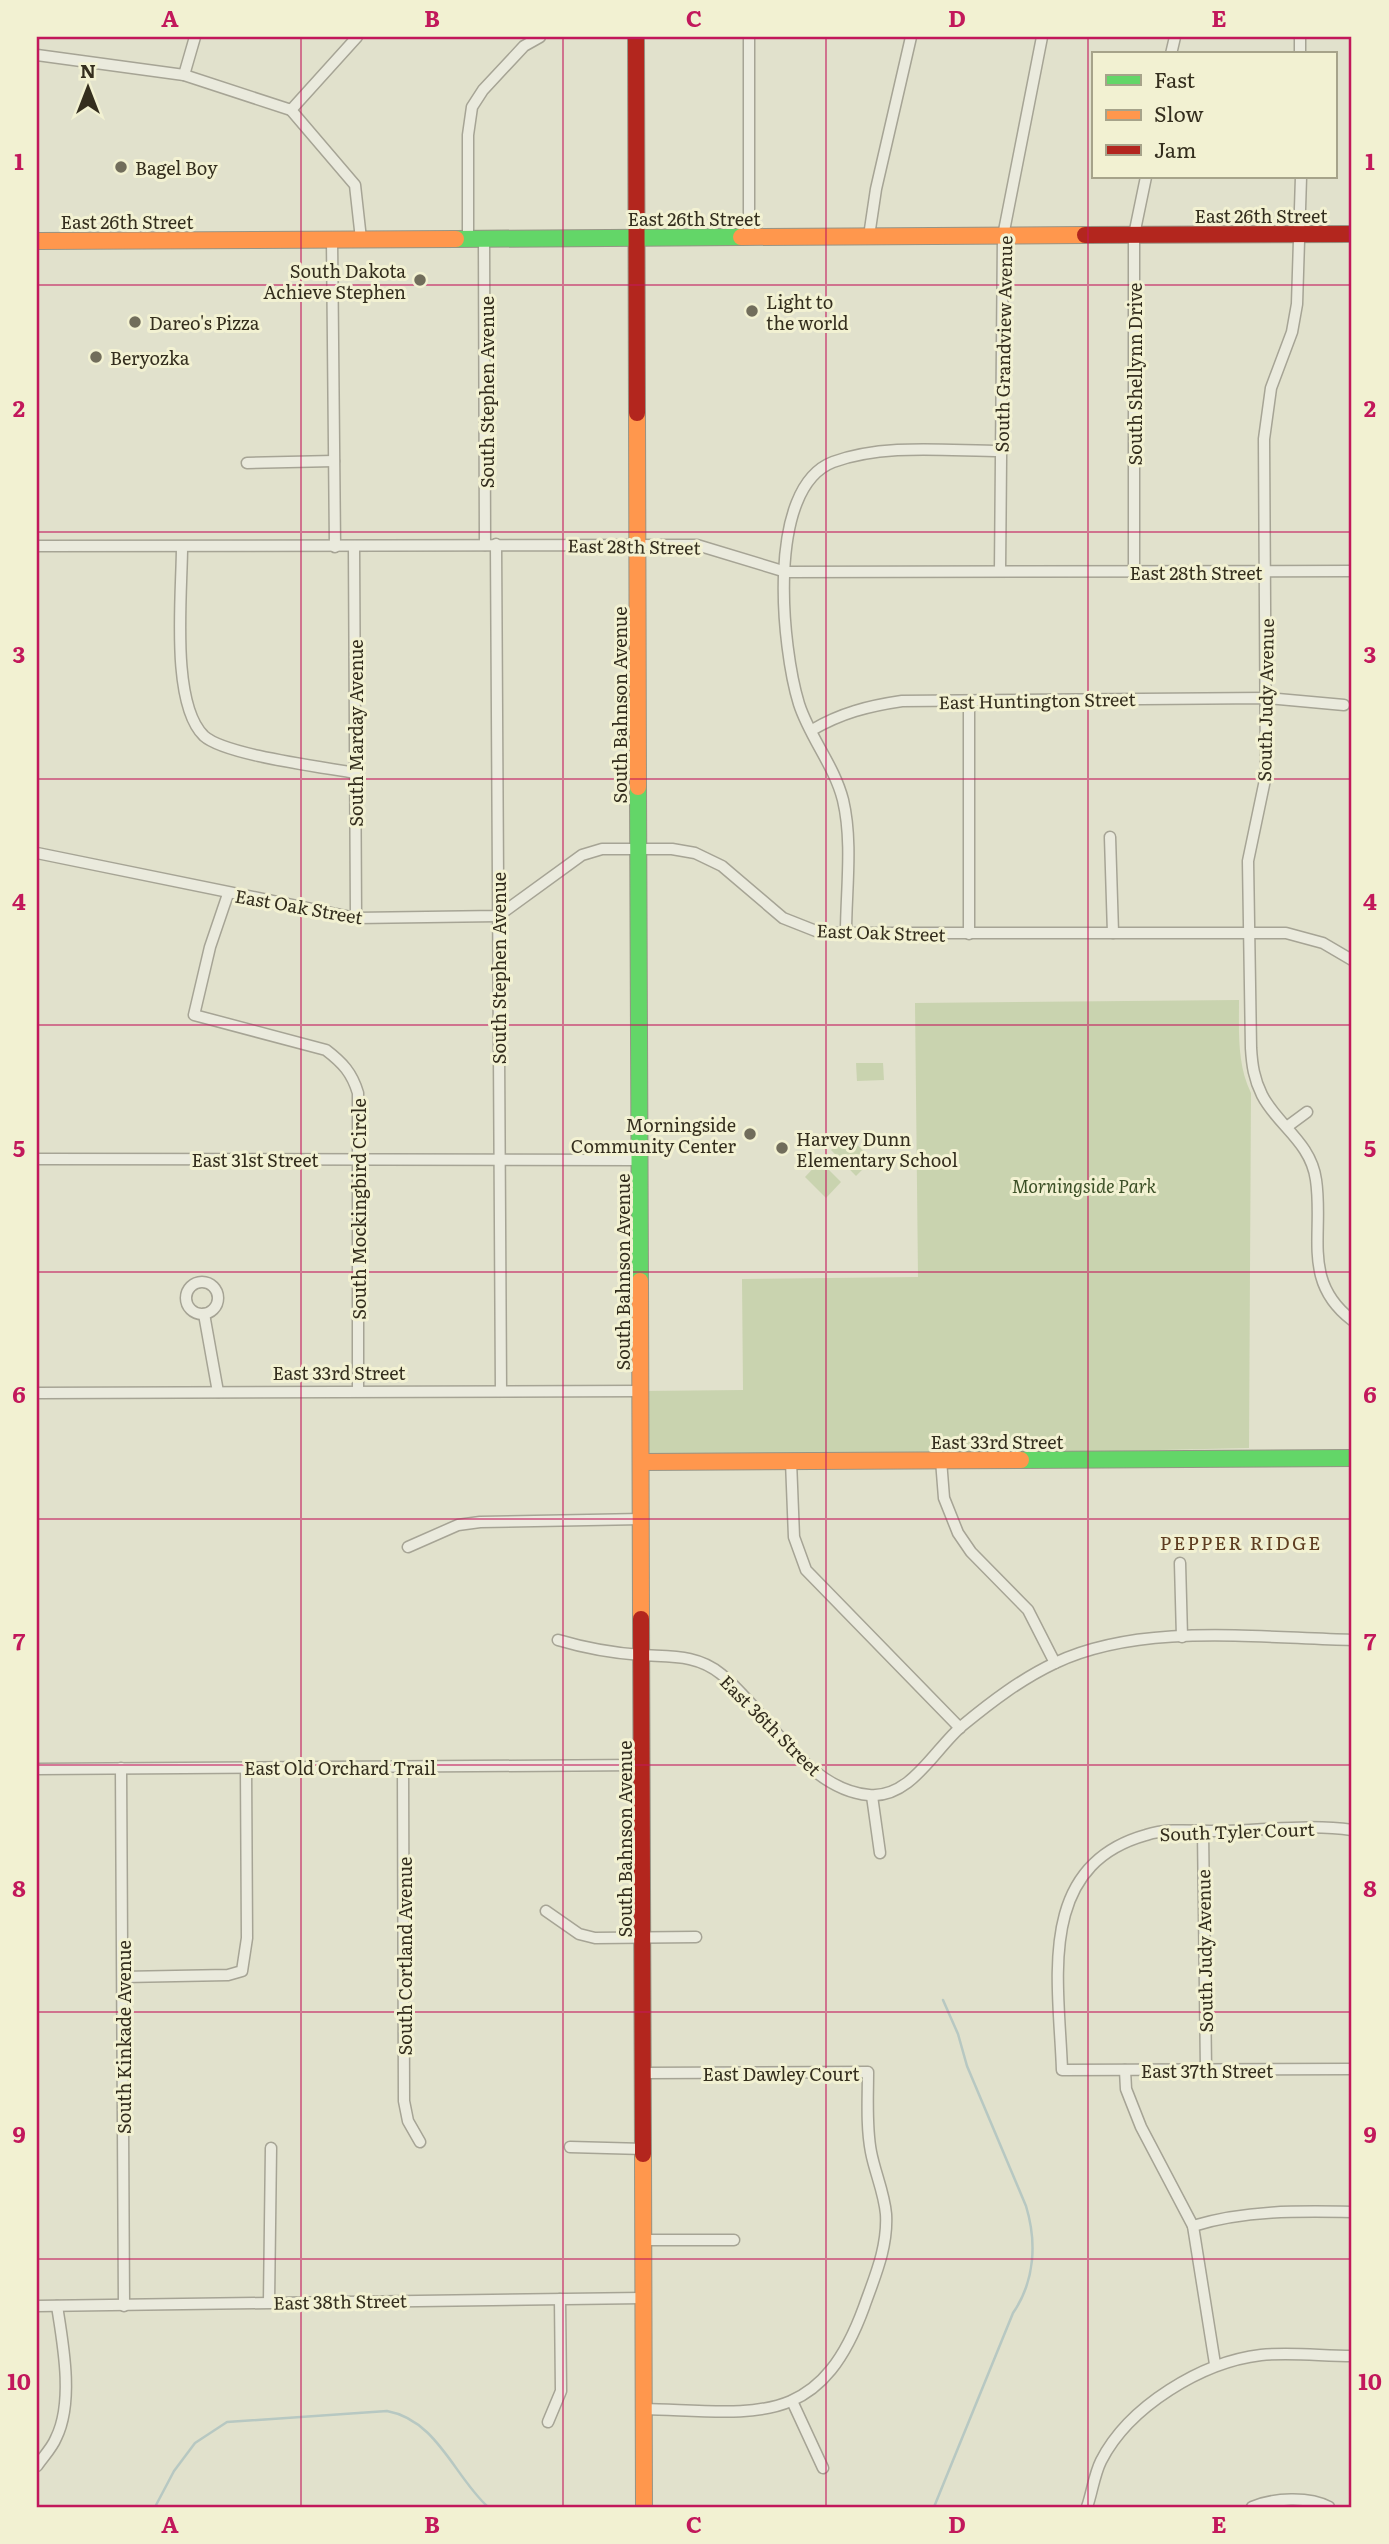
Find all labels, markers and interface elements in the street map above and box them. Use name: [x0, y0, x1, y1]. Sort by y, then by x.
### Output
text: A: [161, 0, 179, 34]
text: B: [424, 0, 440, 34]
text: C: [686, 0, 702, 34]
text: D: [948, 0, 966, 34]
text: E: [1211, 0, 1227, 34]
north arrow: [52, 52, 122, 122]
legend: [1092, 52, 1336, 178]
text: N: [80, 56, 96, 84]
text: Fast: [1154, 63, 1195, 94]
text: Slow: [1154, 97, 1204, 128]
text: Jam: [1154, 133, 1196, 164]
text: 1: [14, 143, 24, 177]
text: 1: [1365, 143, 1375, 177]
place label: Bagel Boy: [135, 154, 218, 181]
marker: Bagel Boy: [113, 159, 129, 175]
street label: East 26th Street: [1195, 202, 1328, 229]
street label: East 26th Street: [628, 205, 761, 232]
street label: East 26th Street: [61, 208, 194, 235]
street label: South Grandview Avenue: [988, 235, 1018, 453]
place label: South Dakota Achieve Stephen: [263, 257, 406, 305]
marker: South Dakota Achieve Stephen: [412, 272, 428, 288]
street label: South Shellynn Drive: [1121, 283, 1148, 465]
place label: Light to the world: [766, 288, 849, 336]
street label: South Stephen Avenue: [473, 296, 500, 488]
marker: Light to the world: [744, 303, 760, 319]
place label: Dareo's Pizza: [149, 309, 260, 336]
marker: Dareo's Pizza: [127, 314, 143, 330]
place label: Beryozka: [110, 344, 190, 371]
marker: Beryozka: [88, 349, 104, 365]
text: 2: [13, 390, 25, 424]
text: 2: [1364, 390, 1376, 424]
street label: East 28th Street: [567, 531, 702, 561]
street label: East 28th Street: [1129, 559, 1263, 586]
street label: South Bahnson Avenue: [606, 606, 633, 804]
street label: South Judy Avenue: [1250, 618, 1280, 782]
text: 3: [13, 636, 25, 670]
text: 3: [1364, 636, 1376, 670]
street label: South Marday Avenue: [342, 639, 369, 827]
street label: East Huntington Street: [938, 685, 1137, 715]
street label: South Stephen Avenue: [485, 872, 512, 1064]
street label: East Oak Street: [233, 881, 366, 931]
text: 4: [12, 883, 26, 917]
text: 4: [1363, 883, 1377, 917]
street label: East Oak Street: [816, 916, 947, 948]
street label: South Mockingbird Circle: [345, 1098, 372, 1320]
place label: Morningside Community Center: [571, 1111, 736, 1159]
place label: Harvey Dunn Elementary School: [796, 1125, 958, 1173]
marker: Morningside Community Center: [742, 1126, 758, 1142]
text: 5: [13, 1130, 25, 1164]
text: 5: [1364, 1130, 1376, 1164]
marker: Harvey Dunn Elementary School: [774, 1140, 790, 1156]
street label: East 31st Street: [191, 1146, 319, 1173]
park label: Morningside Park: [1012, 1172, 1156, 1199]
street label: South Bahnson Avenue: [609, 1173, 636, 1371]
street label: East 33rd Street: [272, 1359, 406, 1386]
text: 6: [12, 1376, 26, 1410]
text: 6: [1363, 1376, 1377, 1410]
street label: East 33rd Street: [930, 1428, 1064, 1455]
district label: PEPPER RIDGE: [1160, 1528, 1322, 1556]
text: 7: [13, 1623, 26, 1657]
text: 7: [1364, 1623, 1377, 1657]
street label: East 36th Street: [714, 1668, 828, 1782]
street label: South Bahnson Avenue: [611, 1740, 638, 1938]
street label: East Old Orchard Trail: [244, 1754, 436, 1781]
street label: South Tyler Court: [1159, 1815, 1316, 1847]
street label: South Cortland Avenue: [391, 1857, 418, 2055]
street label: South Judy Avenue: [1189, 1869, 1219, 2033]
text: 8: [12, 1870, 26, 1904]
text: 8: [1363, 1870, 1377, 1904]
street label: South Kinkade Avenue: [110, 1940, 137, 2134]
street label: East 37th Street: [1141, 2057, 1274, 2084]
street label: East Dawley Court: [703, 2060, 860, 2087]
text: 9: [12, 2116, 26, 2150]
text: 9: [1363, 2116, 1377, 2150]
street label: East 38th Street: [273, 2286, 408, 2316]
text: 10: [7, 2363, 31, 2397]
text: 10: [1358, 2363, 1382, 2397]
text: A: [161, 2506, 179, 2540]
text: B: [424, 2506, 440, 2540]
text: C: [686, 2506, 702, 2540]
text: D: [948, 2506, 966, 2540]
text: E: [1211, 2506, 1227, 2540]

